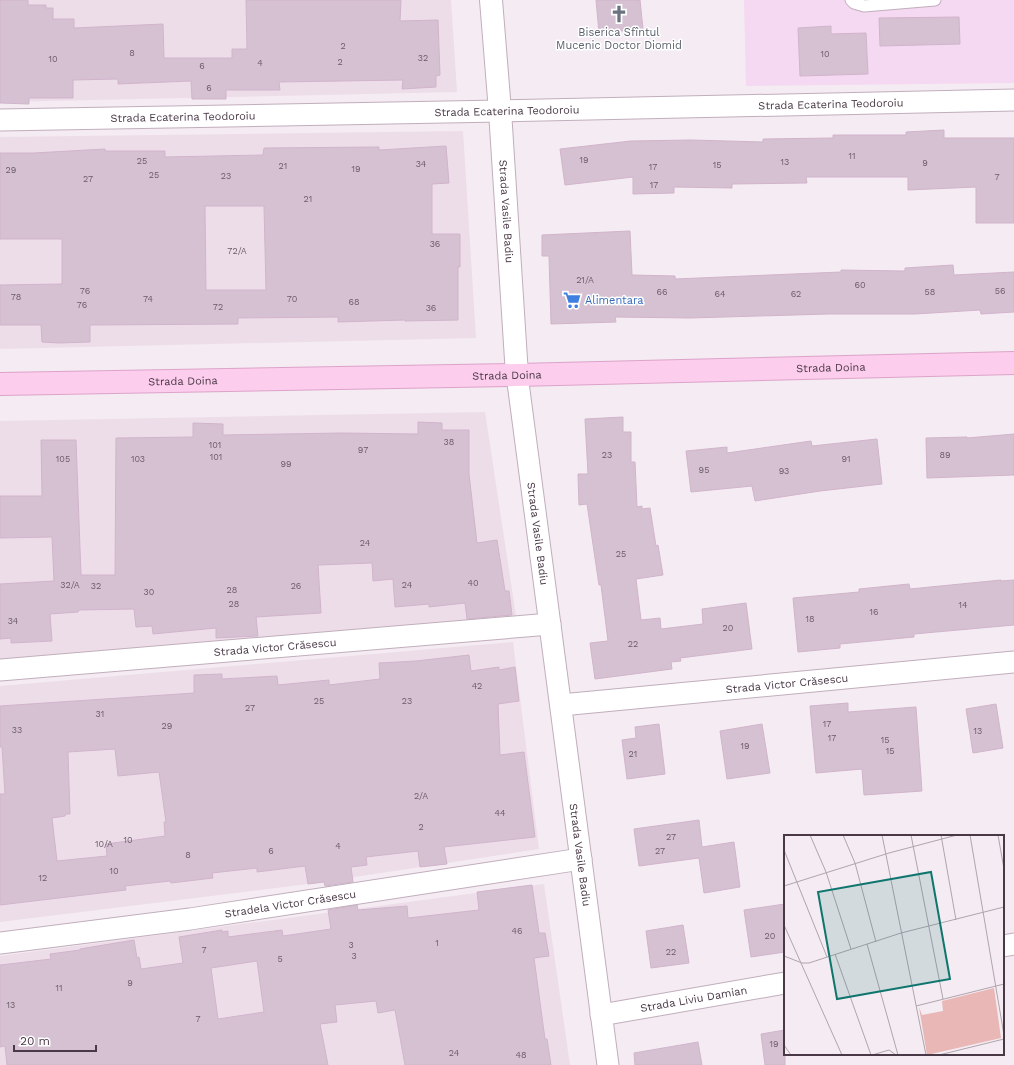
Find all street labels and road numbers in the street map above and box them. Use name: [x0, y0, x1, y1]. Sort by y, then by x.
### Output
street label: Strada Ecaterina Teodoroiu: [758, 96, 904, 112]
street label: Strada Ecaterina Teodoroiu: [434, 103, 580, 119]
street label: Strada Ecaterina Teodoroiu: [110, 109, 256, 125]
street label: Strada Vasile Badiu: [496, 159, 516, 264]
street label: Strada Doina: [796, 361, 866, 375]
street label: Strada Doina: [472, 368, 542, 383]
street label: Strada Doina: [148, 374, 218, 388]
street label: Strada Vasile Badiu: [524, 482, 551, 586]
street label: Strada Victor Crăsescu: [213, 636, 337, 659]
street label: Strada Victor Crăsescu: [725, 672, 849, 696]
street label: Strada Vasile Badiu: [567, 803, 593, 907]
street label: Stradela Victor Crăsescu: [224, 888, 357, 921]
street label: Strada Liviu Damian: [639, 984, 748, 1015]

